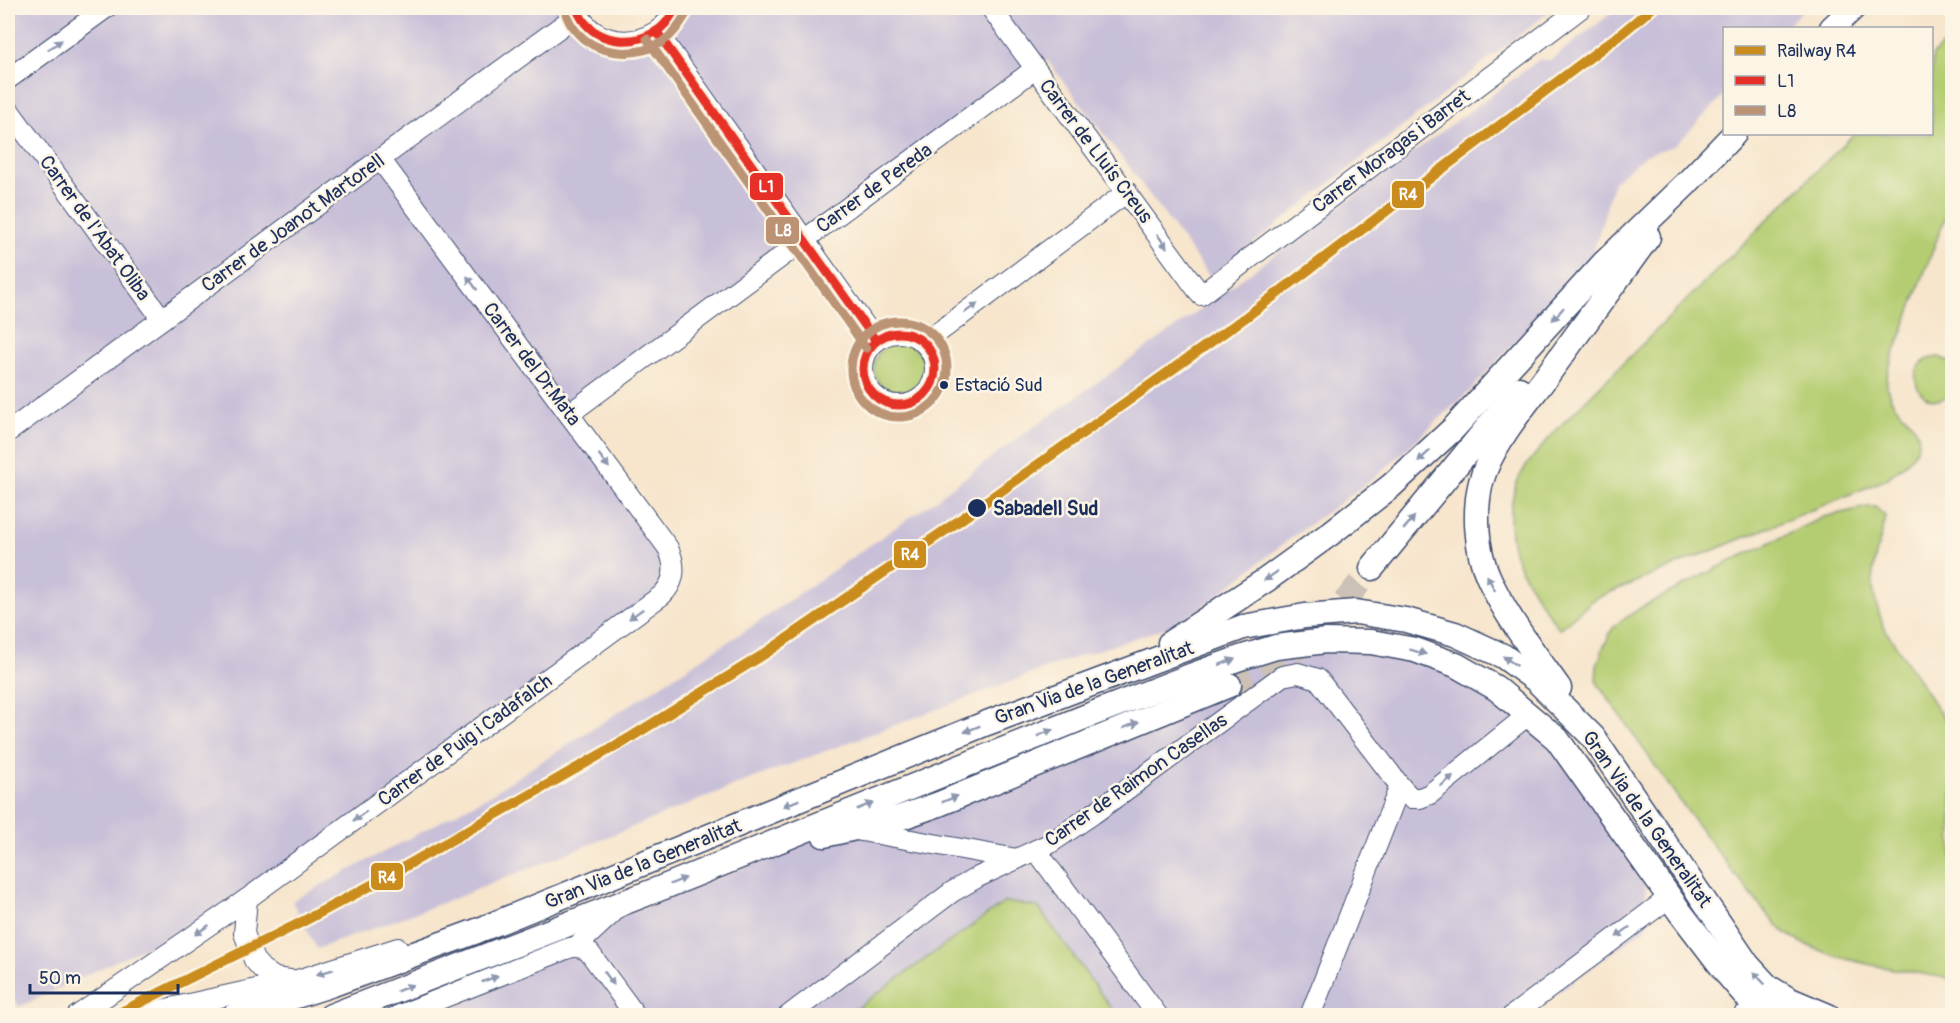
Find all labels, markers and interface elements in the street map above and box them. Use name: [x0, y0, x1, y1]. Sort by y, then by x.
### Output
legend: [1723, 27, 1933, 135]
one-way arrow: [46, 39, 62, 51]
text: Railway R4: [1777, 40, 1857, 63]
text: L1: [1777, 70, 1794, 93]
street label: Carrer de Lluís Creus: [1034, 74, 1158, 228]
street label: Carrer Moragas i Barret: [1307, 83, 1476, 219]
text: L8: [1777, 100, 1796, 123]
street label: Carrer de Pereda: [811, 137, 937, 239]
street label: Carrer de Joanot Martorell: [196, 148, 390, 298]
street label: Carrer de l'Abat Oliba: [34, 150, 156, 306]
line badge: L1: [749, 172, 784, 201]
text: L1: [758, 177, 774, 197]
line badge: R4: [1391, 180, 1425, 209]
text: R4: [1399, 185, 1418, 205]
line badge: L8: [765, 216, 800, 245]
text: L8: [774, 221, 792, 241]
one-way arrow: [1156, 233, 1168, 249]
one-way arrow: [466, 275, 478, 290]
street label: Carrer del Dr.Mata: [477, 297, 587, 431]
one-way arrow: [962, 302, 978, 314]
one-way arrow: [1552, 306, 1565, 321]
place label: Estació Sud: [955, 374, 1043, 397]
marker: Estació Sud: [938, 379, 950, 391]
one-way arrow: [1417, 449, 1432, 462]
one-way arrow: [597, 454, 609, 469]
place label: Sabadell Sud: [993, 496, 1098, 521]
marker: Sabadell Sud: [966, 497, 988, 519]
one-way arrow: [1403, 515, 1416, 531]
line badge: R4: [893, 540, 927, 569]
text: R4: [901, 545, 920, 565]
one-way arrow: [1263, 570, 1279, 582]
one-way arrow: [1487, 574, 1497, 592]
one-way arrow: [629, 608, 645, 620]
street label: Gran Via de la Generalitat: [991, 635, 1198, 731]
one-way arrow: [1409, 648, 1427, 657]
one-way arrow: [1502, 655, 1518, 667]
one-way arrow: [1218, 657, 1236, 667]
street label: Carrer de Puig i Cadafalch: [373, 668, 557, 812]
street label: Carrer de Raimon Casellas: [1040, 707, 1232, 853]
one-way arrow: [1122, 720, 1140, 729]
one-way arrow: [962, 724, 980, 734]
street label: Gran Via de la Generalitat: [1577, 726, 1718, 913]
one-way arrow: [1037, 728, 1055, 738]
one-way arrow: [1439, 774, 1455, 787]
one-way arrow: [942, 794, 960, 804]
one-way arrow: [782, 798, 800, 808]
one-way arrow: [856, 801, 874, 811]
one-way arrow: [353, 810, 369, 822]
street label: Gran Via de la Generalitat: [541, 813, 746, 915]
line badge: R4: [370, 862, 404, 891]
text: R4: [378, 868, 397, 888]
one-way arrow: [670, 876, 688, 886]
one-way arrow: [194, 924, 210, 936]
one-way arrow: [1615, 926, 1631, 939]
scale bar: [30, 957, 178, 995]
text: 50 m: [39, 967, 81, 990]
one-way arrow: [316, 968, 334, 977]
one-way arrow: [602, 971, 614, 986]
one-way arrow: [1753, 971, 1767, 985]
one-way arrow: [481, 973, 499, 983]
one-way arrow: [397, 983, 415, 993]

